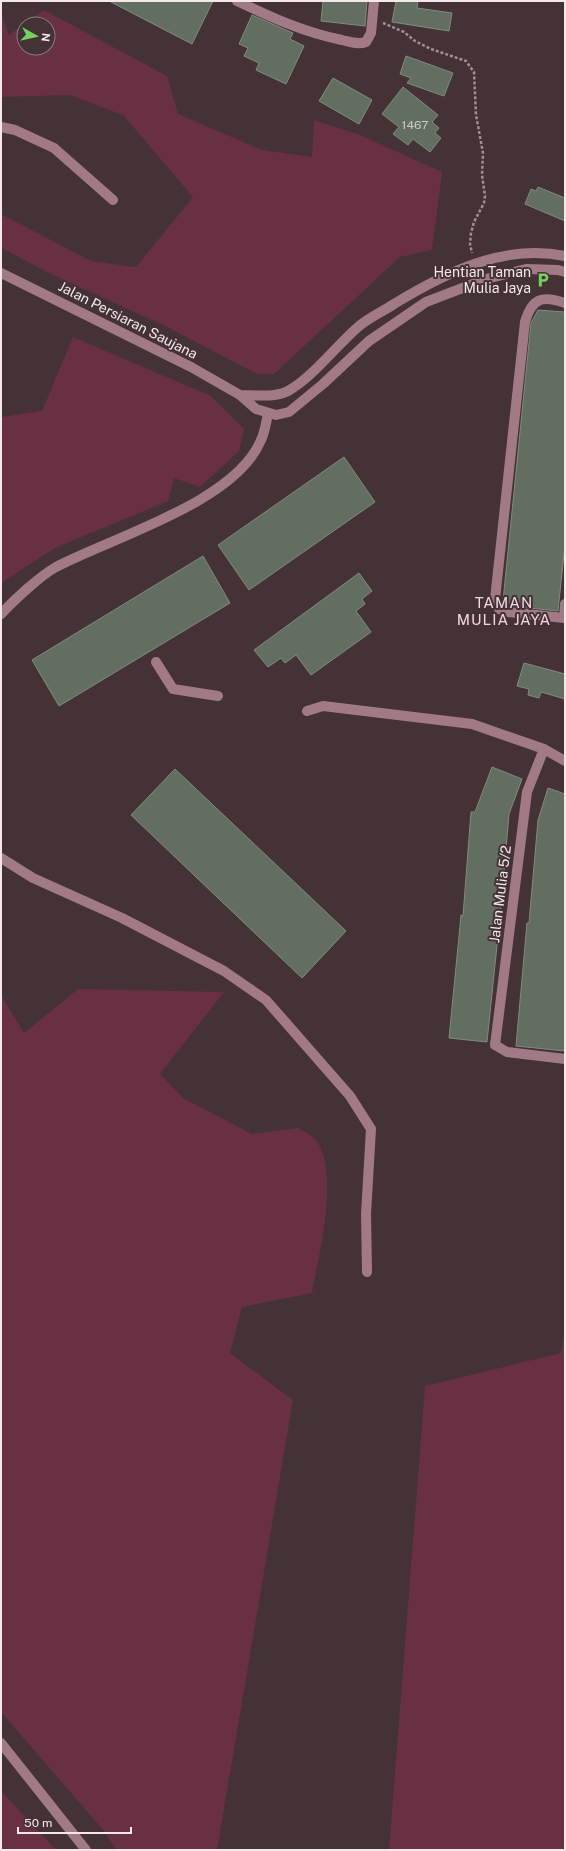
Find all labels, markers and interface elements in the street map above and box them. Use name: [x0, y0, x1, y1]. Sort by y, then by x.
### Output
north arrow: [16, 16, 56, 56]
text: N: [39, 32, 52, 42]
house number: 1467: [402, 118, 428, 132]
place label: Hentian Taman Mulia Jaya: [433, 264, 531, 296]
parking icon: Hentian Taman Mulia Jaya: [534, 271, 552, 289]
street label: Jalan Persiaran Saujana: [56, 278, 200, 362]
district label: TAMAN MULIA JAYA: [457, 594, 551, 628]
street label: Jalan Mulia 5/2: [486, 844, 514, 944]
scale bar: [18, 1809, 131, 1835]
text: 50 m: [24, 1816, 52, 1830]

